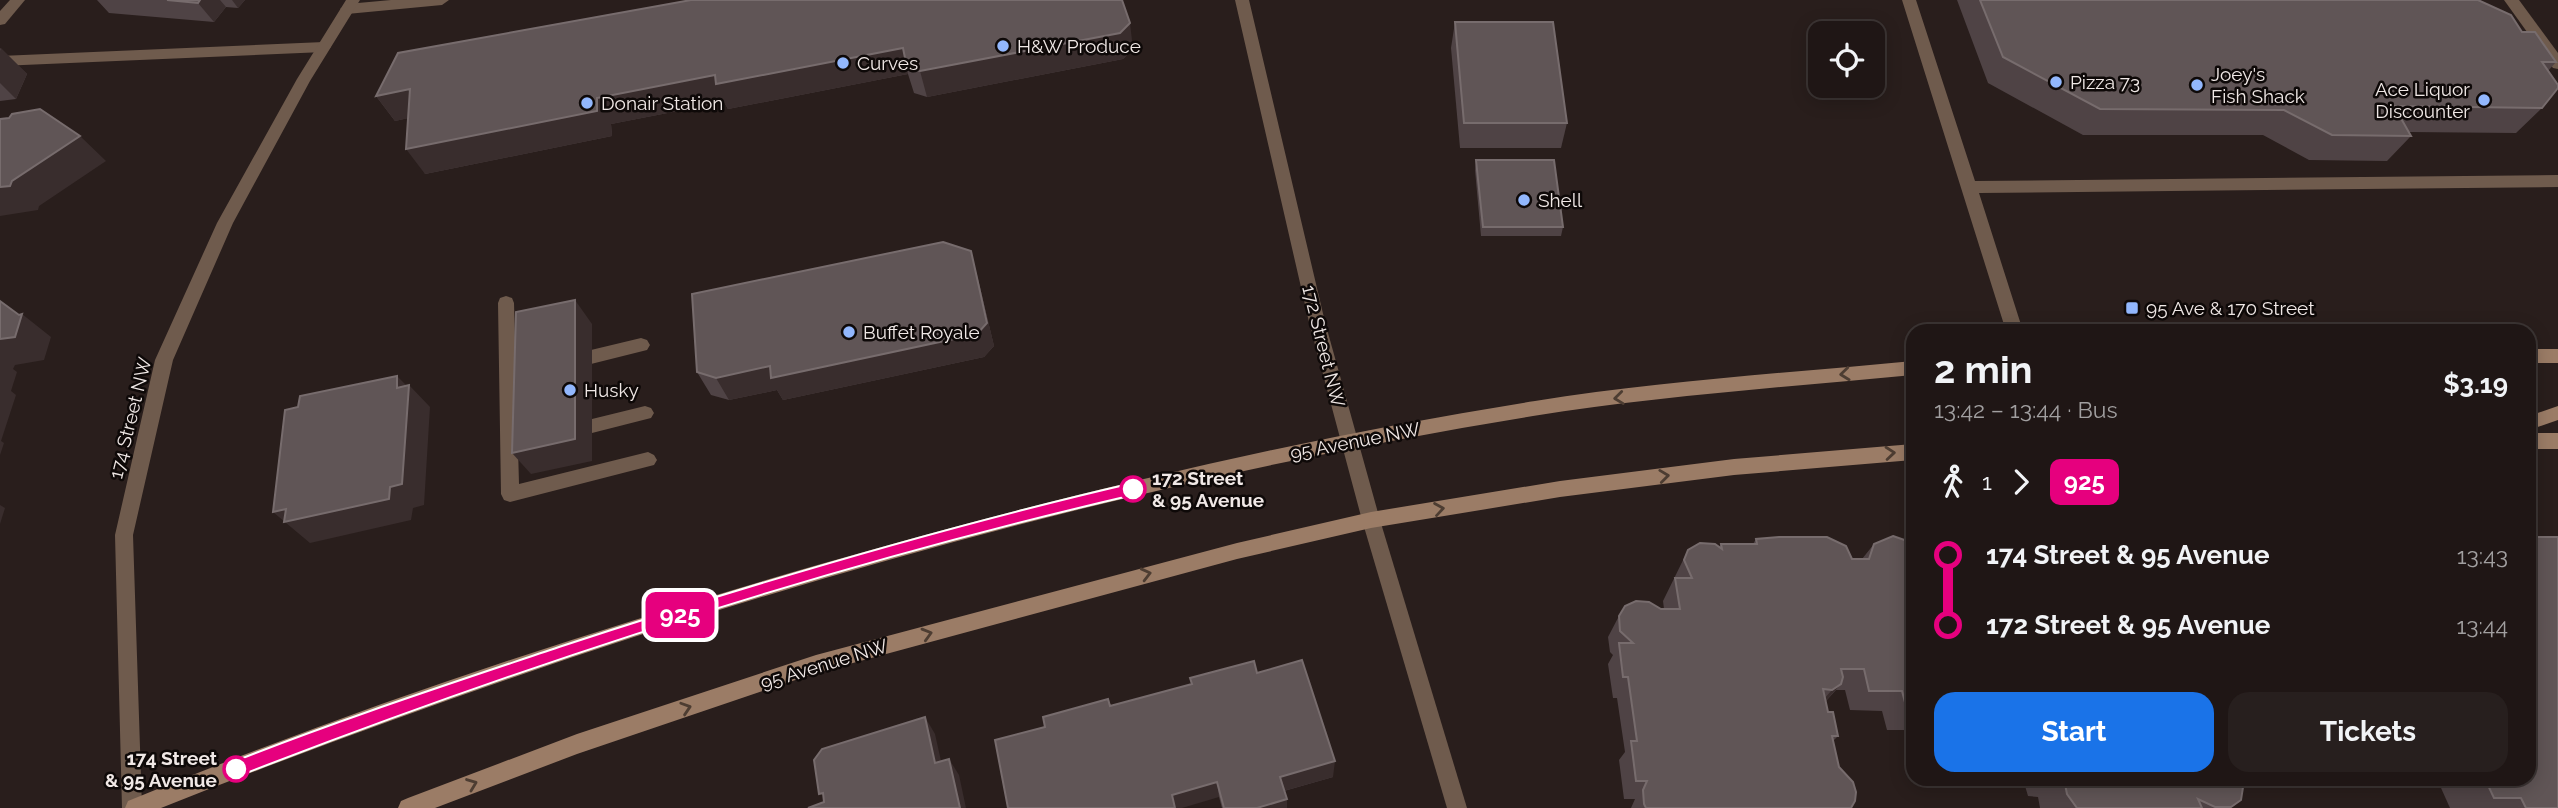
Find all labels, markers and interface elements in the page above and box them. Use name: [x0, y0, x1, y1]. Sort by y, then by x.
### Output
map controls: [1808, 21, 1885, 98]
button: locate: [1808, 21, 1885, 98]
place label: H&W Produce: [1017, 35, 1141, 57]
marker: H&W Produce: [995, 38, 1011, 54]
place label: Curves: [857, 52, 918, 74]
marker: Curves: [835, 55, 851, 71]
place label: Joey's Fish Shack: [2211, 63, 2305, 107]
place label: Pizza 73: [2070, 71, 2140, 93]
marker: Pizza 73: [2048, 74, 2064, 90]
marker: Joey's Fish Shack: [2189, 77, 2205, 93]
place label: Ace Liquor Discounter: [2375, 78, 2470, 122]
place label: Donair Station: [601, 92, 723, 114]
marker: Ace Liquor Discounter: [2476, 92, 2492, 108]
marker: Donair Station: [579, 95, 595, 111]
place label: Shell: [1538, 189, 1583, 211]
marker: Shell: [1516, 192, 1532, 208]
street label: 172 Street NW: [1298, 283, 1350, 409]
place label: 95 Ave & 170 Street: [2146, 297, 2315, 319]
marker: 95 Ave & 170 Street: [2124, 300, 2140, 316]
place label: Buffet Royale: [863, 321, 980, 343]
marker: Buffet Royale: [841, 324, 857, 340]
text: 2 min: [1934, 347, 2033, 392]
street label: 174 Street NW: [104, 355, 156, 481]
one-way arrow: [1839, 366, 1850, 381]
text: $3.19: [2443, 369, 2508, 399]
place label: Husky: [584, 379, 639, 401]
marker: Husky: [562, 382, 578, 398]
one-way arrow: [1613, 391, 1624, 406]
text: 13:42 – 13:44 · Bus: [1934, 396, 2118, 423]
street label: 95 Avenue NW: [1288, 418, 1422, 464]
one-way arrow: [1884, 446, 1896, 461]
icon: walk: [1934, 463, 1972, 501]
icon: forward: [2002, 463, 2040, 501]
place label: 172 Street & 95 Avenue: [1152, 467, 1264, 511]
text: 925: [2064, 467, 2105, 496]
one-way arrow: [1658, 468, 1670, 483]
text: 1: [1982, 468, 1992, 495]
marker: 172 Street & 95 Avenue: [1120, 476, 1146, 502]
one-way arrow: [1433, 502, 1445, 517]
text: 174 Street & 95 Avenue: [1986, 540, 2270, 570]
text: 13:43: [2457, 542, 2508, 569]
one-way arrow: [1140, 568, 1152, 582]
line badge: 925: [640, 592, 720, 638]
text: 925: [660, 600, 700, 629]
text: 172 Street & 95 Avenue: [1986, 610, 2270, 640]
text: 13:44: [2456, 612, 2508, 639]
one-way arrow: [921, 627, 933, 642]
street label: 95 Avenue NW: [758, 634, 890, 694]
button: Start: [1934, 692, 2214, 772]
button: Tickets: [2228, 692, 2508, 772]
one-way arrow: [679, 702, 692, 716]
place label: 174 Street & 95 Avenue: [105, 747, 218, 791]
marker: 174 Street & 95 Avenue: [223, 756, 249, 782]
one-way arrow: [465, 778, 477, 792]

